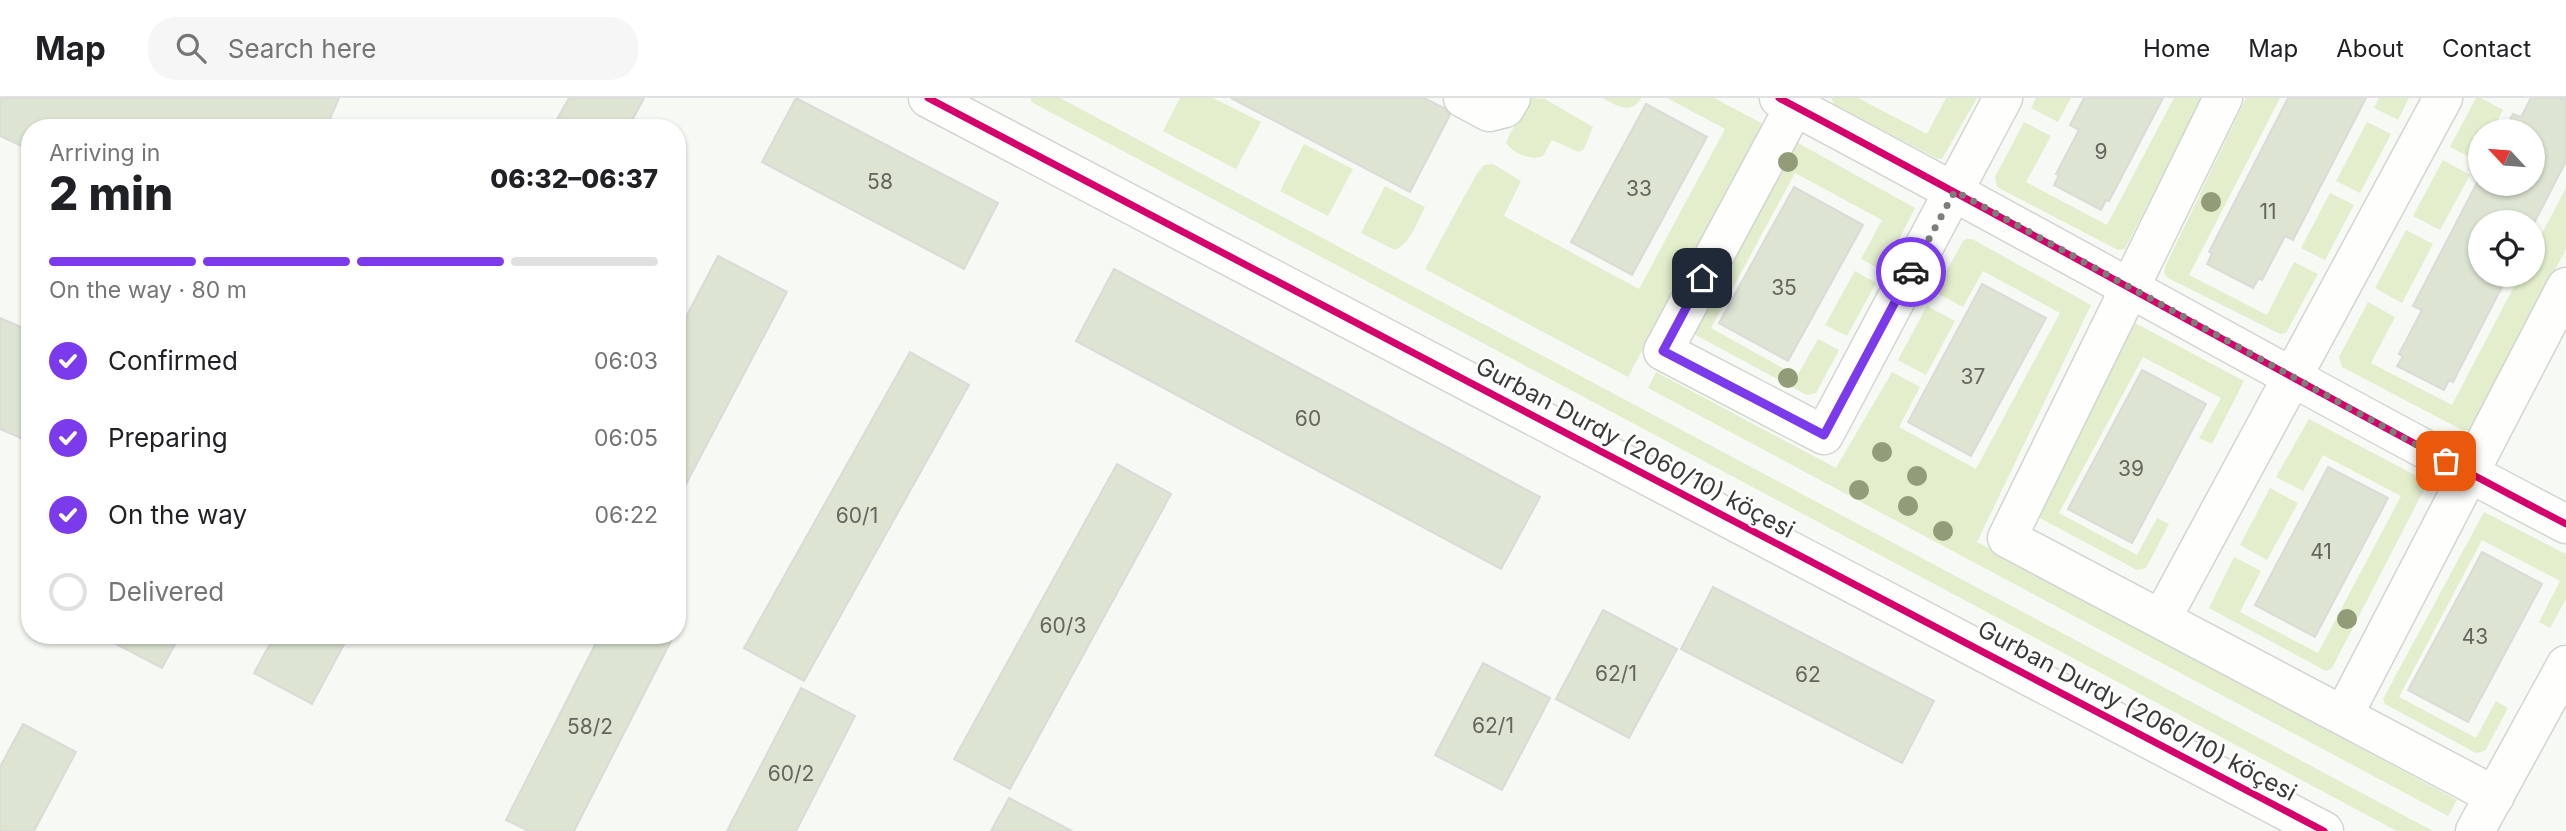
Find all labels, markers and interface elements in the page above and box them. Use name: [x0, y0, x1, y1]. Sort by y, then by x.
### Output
search box: [148, 17, 638, 80]
text: Map: [35, 28, 106, 68]
icon: search: [172, 29, 210, 67]
text: Search here: [228, 33, 376, 64]
text: Home: [2143, 34, 2210, 63]
text: Map: [2248, 34, 2298, 63]
text: About: [2336, 34, 2404, 63]
text: Contact: [2442, 34, 2531, 63]
north arrow: [2468, 119, 2544, 196]
map controls: [2468, 119, 2545, 287]
text: Arriving in: [49, 139, 160, 167]
house number: 9: [2094, 139, 2108, 164]
text: 06:32–06:37: [490, 163, 658, 194]
text: 2 min: [49, 165, 173, 221]
house number: 58: [867, 169, 893, 194]
house number: 33: [1626, 176, 1652, 201]
house number: 11: [2259, 199, 2277, 224]
button: locate: [2468, 210, 2545, 287]
courier: [1876, 237, 1946, 307]
pin: [1672, 248, 1732, 308]
icon: car: [1892, 253, 1930, 291]
icon: home: [1683, 259, 1721, 297]
house number: 35: [1771, 275, 1797, 300]
text: On the way · 80 m: [49, 276, 247, 304]
icon: check: [49, 342, 87, 380]
text: Confirmed: [108, 345, 238, 376]
text: 06:03: [594, 347, 658, 375]
street label: Gurban Durdy (2060/10) köçesi: [1471, 351, 1800, 544]
house number: 37: [1961, 364, 1985, 389]
house number: 60: [1295, 406, 1321, 431]
icon: check: [49, 419, 87, 457]
text: Preparing: [108, 422, 228, 453]
text: 06:05: [594, 424, 658, 452]
pin: [2416, 431, 2476, 491]
icon: bag: [2427, 442, 2465, 480]
house number: 39: [2118, 456, 2144, 481]
icon: check: [49, 496, 87, 534]
text: On the way: [108, 499, 247, 530]
text: 06:22: [595, 501, 658, 529]
house number: 60/1: [836, 503, 878, 528]
house number: 41: [2310, 539, 2332, 564]
text: Delivered: [108, 576, 224, 607]
house number: 60/3: [1040, 613, 1086, 638]
street label: Gurban Durdy (2060/10) köçesi: [1973, 614, 2302, 807]
house number: 43: [2462, 624, 2488, 649]
house number: 62/1: [1595, 661, 1637, 686]
house number: 62: [1795, 662, 1821, 687]
house number: 62/1: [1472, 713, 1514, 738]
house number: 58/2: [567, 714, 613, 739]
house number: 60/2: [768, 761, 814, 786]

